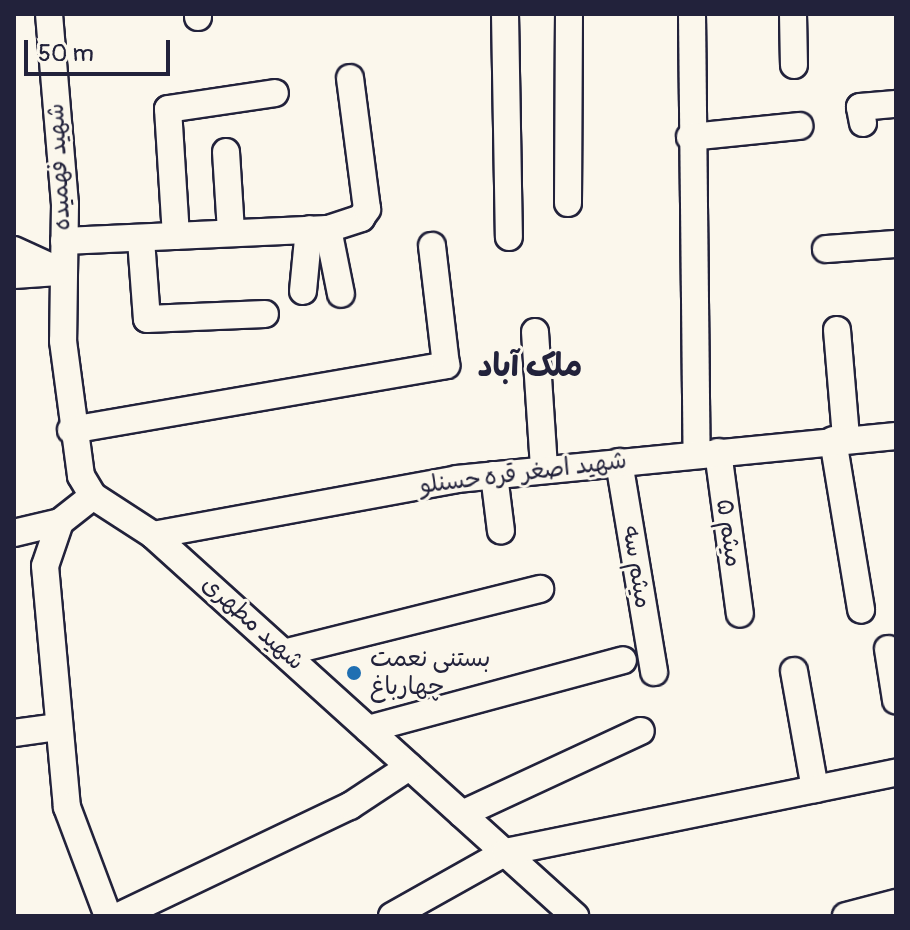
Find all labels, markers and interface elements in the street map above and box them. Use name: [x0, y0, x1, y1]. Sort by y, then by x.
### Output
scale bar: [28, 24, 174, 74]
text: 50 m: [38, 39, 94, 68]
street label: شهید فهمیده: [41, 103, 77, 231]
district label: ملک آباد: [478, 347, 582, 385]
street label: شهید اصغر قره حسنلو: [418, 446, 628, 500]
street label: میثم ۵: [710, 497, 748, 569]
street label: میثم سه: [616, 524, 658, 610]
street label: شهید مطهری: [196, 570, 310, 676]
place label: بستنی نعمت چهارباغ: [370, 645, 490, 701]
marker: بستنی نعمت چهارباغ: [345, 664, 363, 682]

